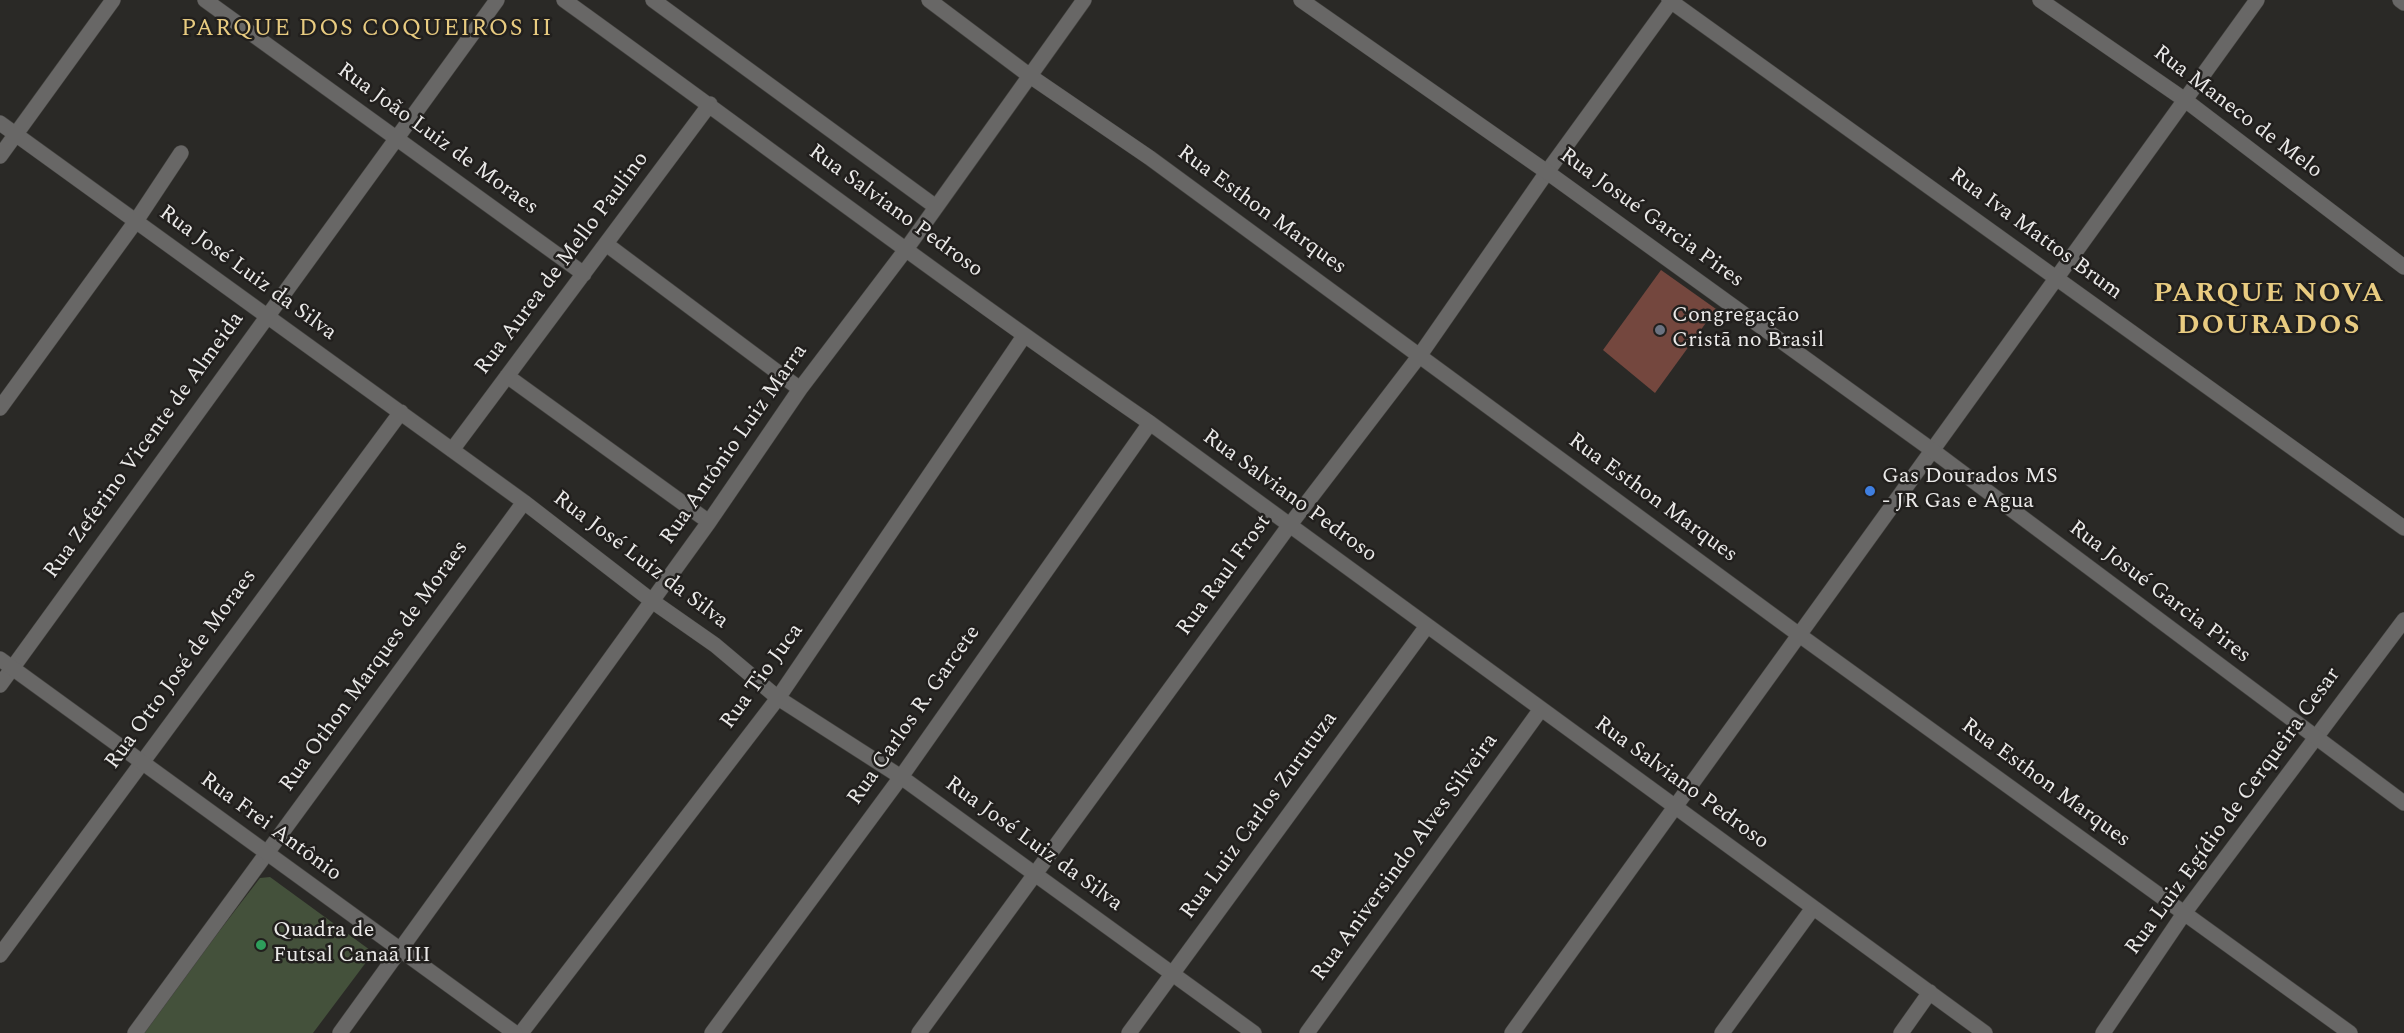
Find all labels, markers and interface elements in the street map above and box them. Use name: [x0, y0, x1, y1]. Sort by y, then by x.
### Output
district label: PARQUE DOS COQUEIROS II: [181, 16, 553, 44]
street label: Rua Maneco de Melo: [2147, 41, 2327, 185]
street label: Rua João Luiz de Moraes: [331, 58, 543, 222]
street label: Rua Salviano Pedroso: [803, 140, 987, 284]
street label: Rua Esthon Marques: [1171, 141, 1351, 281]
street label: Rua Josué Garcia Pires: [1554, 143, 1748, 295]
street label: Rua Aurea de Mello Paulino: [470, 147, 656, 381]
street label: Rua Iva Mattos Brum: [1943, 163, 2127, 307]
street label: Rua José Luiz da Silva: [153, 201, 341, 347]
district label: PARQUE NOVA DOURADOS: [2153, 279, 2385, 345]
place label: Congregação Cristã no Brasil: [1672, 304, 1824, 356]
street label: Rua Zeferino Vicente de Almeida: [39, 307, 251, 585]
marker: Congregação Cristã no Brasil: [1653, 323, 1667, 337]
street label: Rua Antônio Luiz Marra: [656, 340, 814, 550]
street label: Rua Salviano Pedroso: [1197, 425, 1381, 569]
street label: Rua Esthon Marques: [1562, 429, 1742, 569]
place label: Gas Dourados MS - JR Gas e Agua: [1882, 465, 2058, 516]
marker: Gas Dourados MS - JR Gas e Agua: [1863, 484, 1877, 498]
street label: Rua José Luiz da Silva: [547, 486, 733, 636]
street label: Rua Raul Frost: [1172, 510, 1278, 642]
street label: Rua Josué Garcia Pires: [2063, 516, 2255, 670]
street label: Rua Othon Marques de Moraes: [275, 536, 475, 798]
street label: Rua Otto José de Moraes: [101, 565, 263, 775]
street label: Rua Tio Juca: [716, 619, 810, 735]
street label: Rua Carlos R. Garcete: [843, 621, 987, 811]
street label: Rua Luiz Egídio de Cerqueira Cesar: [2121, 663, 2347, 961]
street label: Rua Luiz Carlos Zurutuza: [1176, 707, 1344, 925]
street label: Rua Salviano Pedroso: [1589, 712, 1773, 856]
street label: Rua Esthon Marques: [1955, 714, 2135, 854]
street label: Rua Aniversindo Alves Silveira: [1307, 729, 1505, 987]
street label: Rua Frei Antônio: [194, 768, 346, 888]
street label: Rua José Luiz da Silva: [939, 772, 1127, 918]
place label: Quadra de Futsal Canaã III: [273, 919, 431, 970]
marker: Quadra de Futsal Canaã III: [254, 938, 268, 952]

